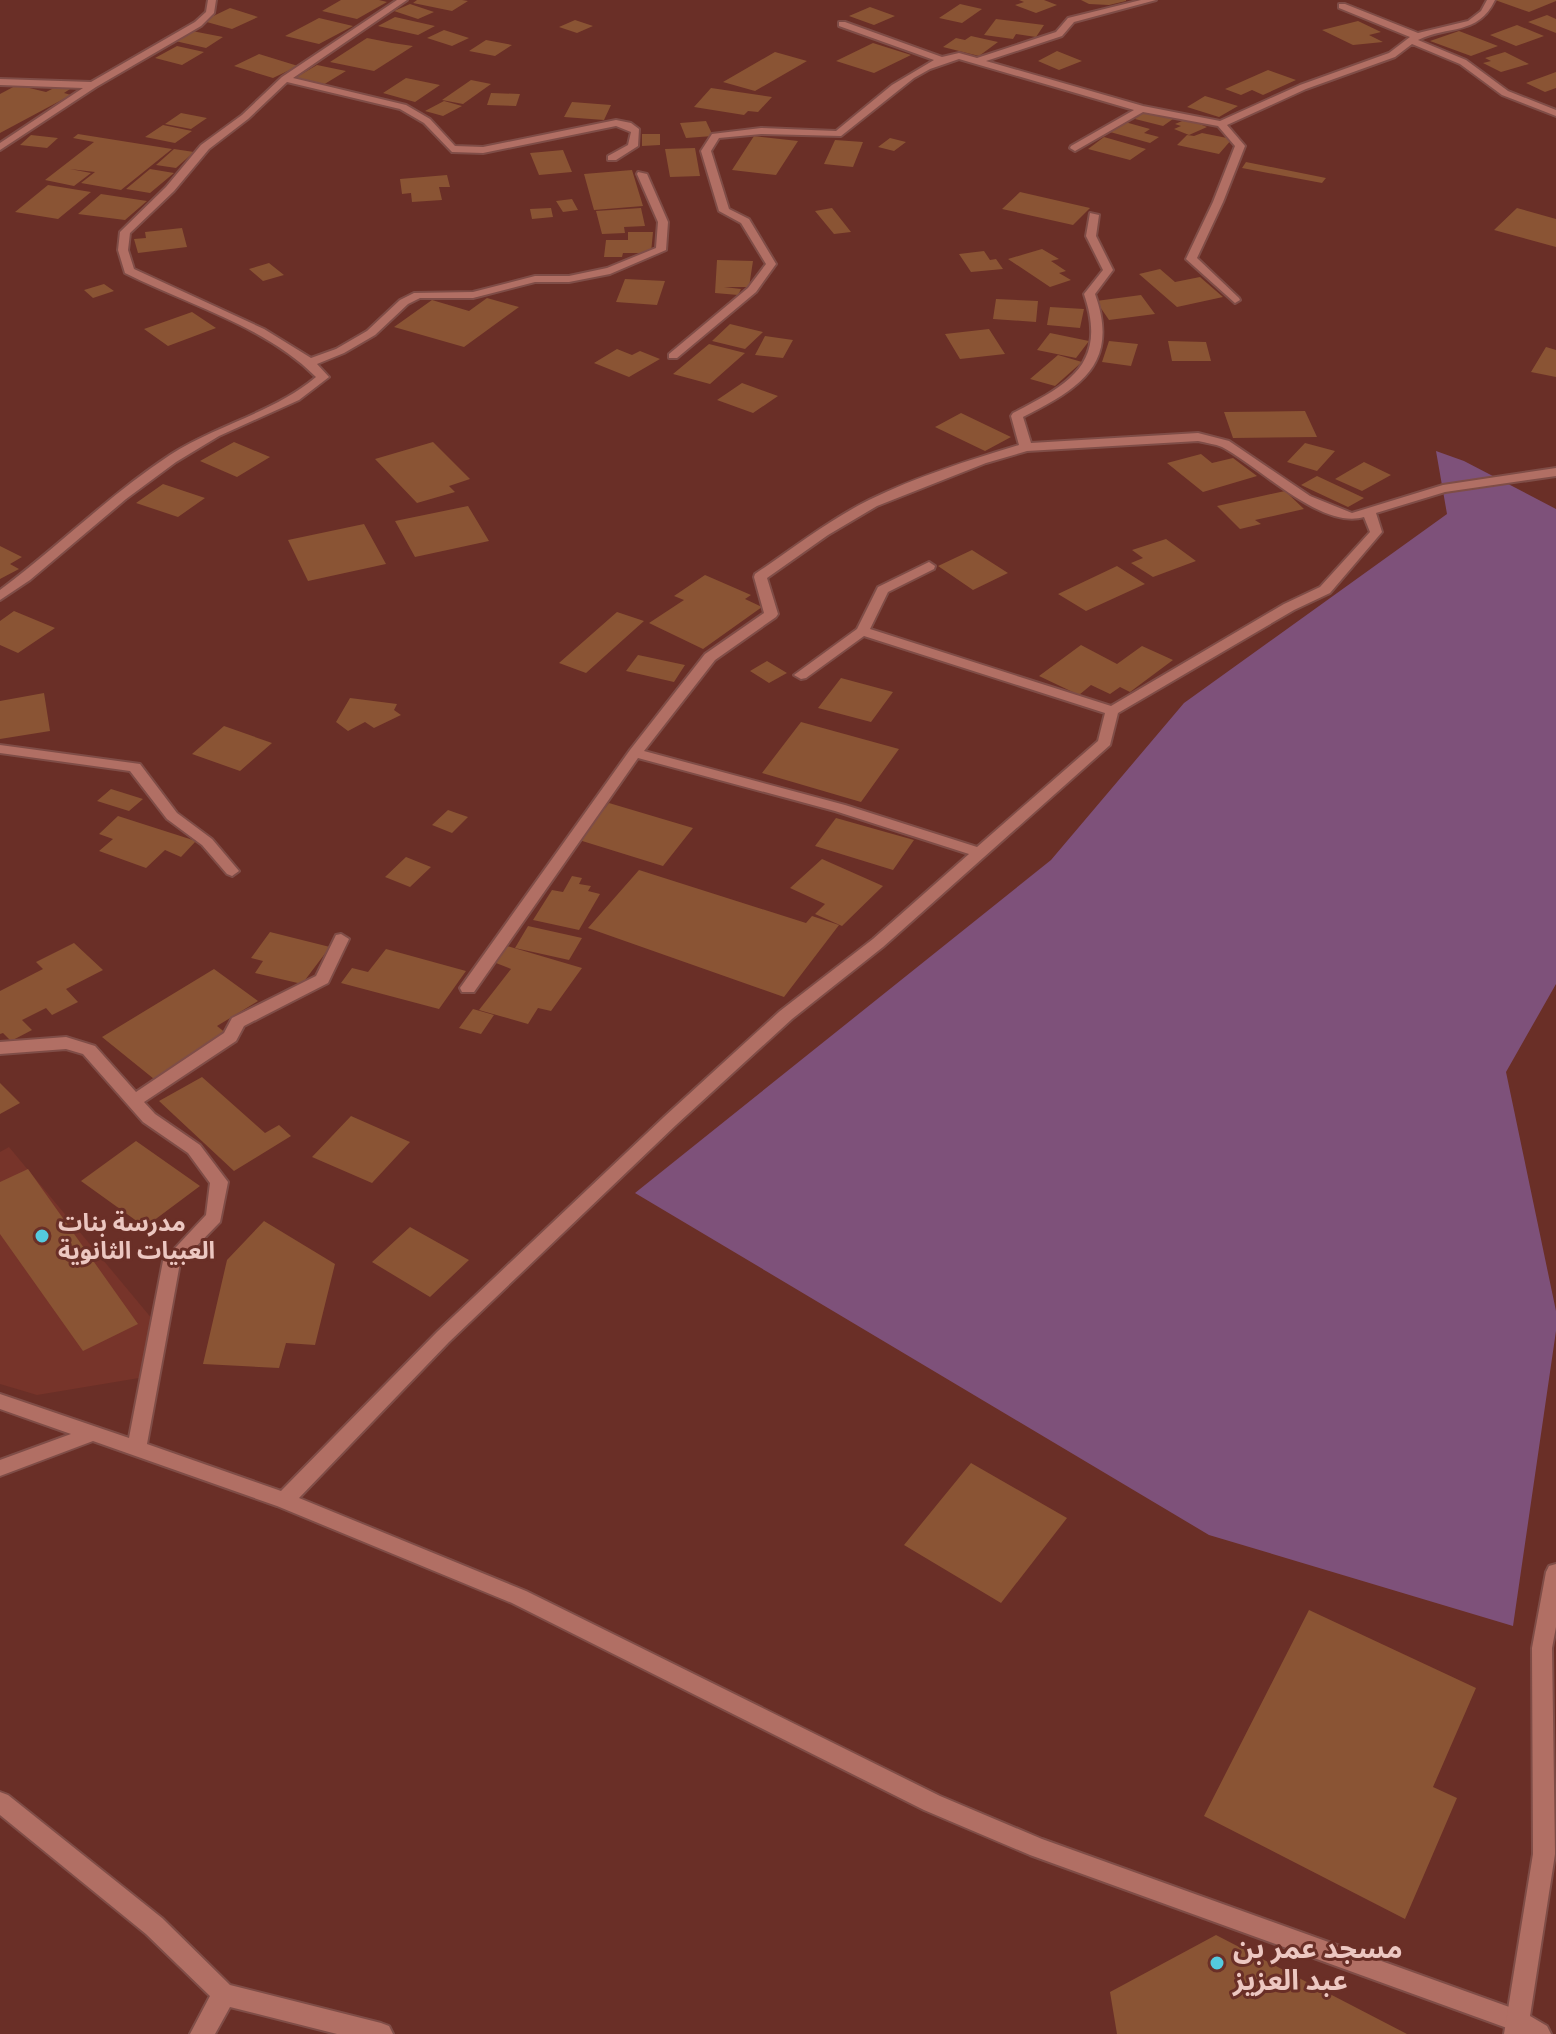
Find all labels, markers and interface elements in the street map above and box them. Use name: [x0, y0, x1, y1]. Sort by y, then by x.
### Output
place label: مدرسة بنات العبيات الثانوية: [58, 1209, 215, 1265]
marker: مدرسة بنات العبيات الثانوية: [33, 1227, 51, 1245]
place label: مسجد عمر بن عبد العزيز: [1232, 1932, 1403, 1997]
marker: مسجد عمر بن عبد العزيز: [1208, 1954, 1226, 1972]

